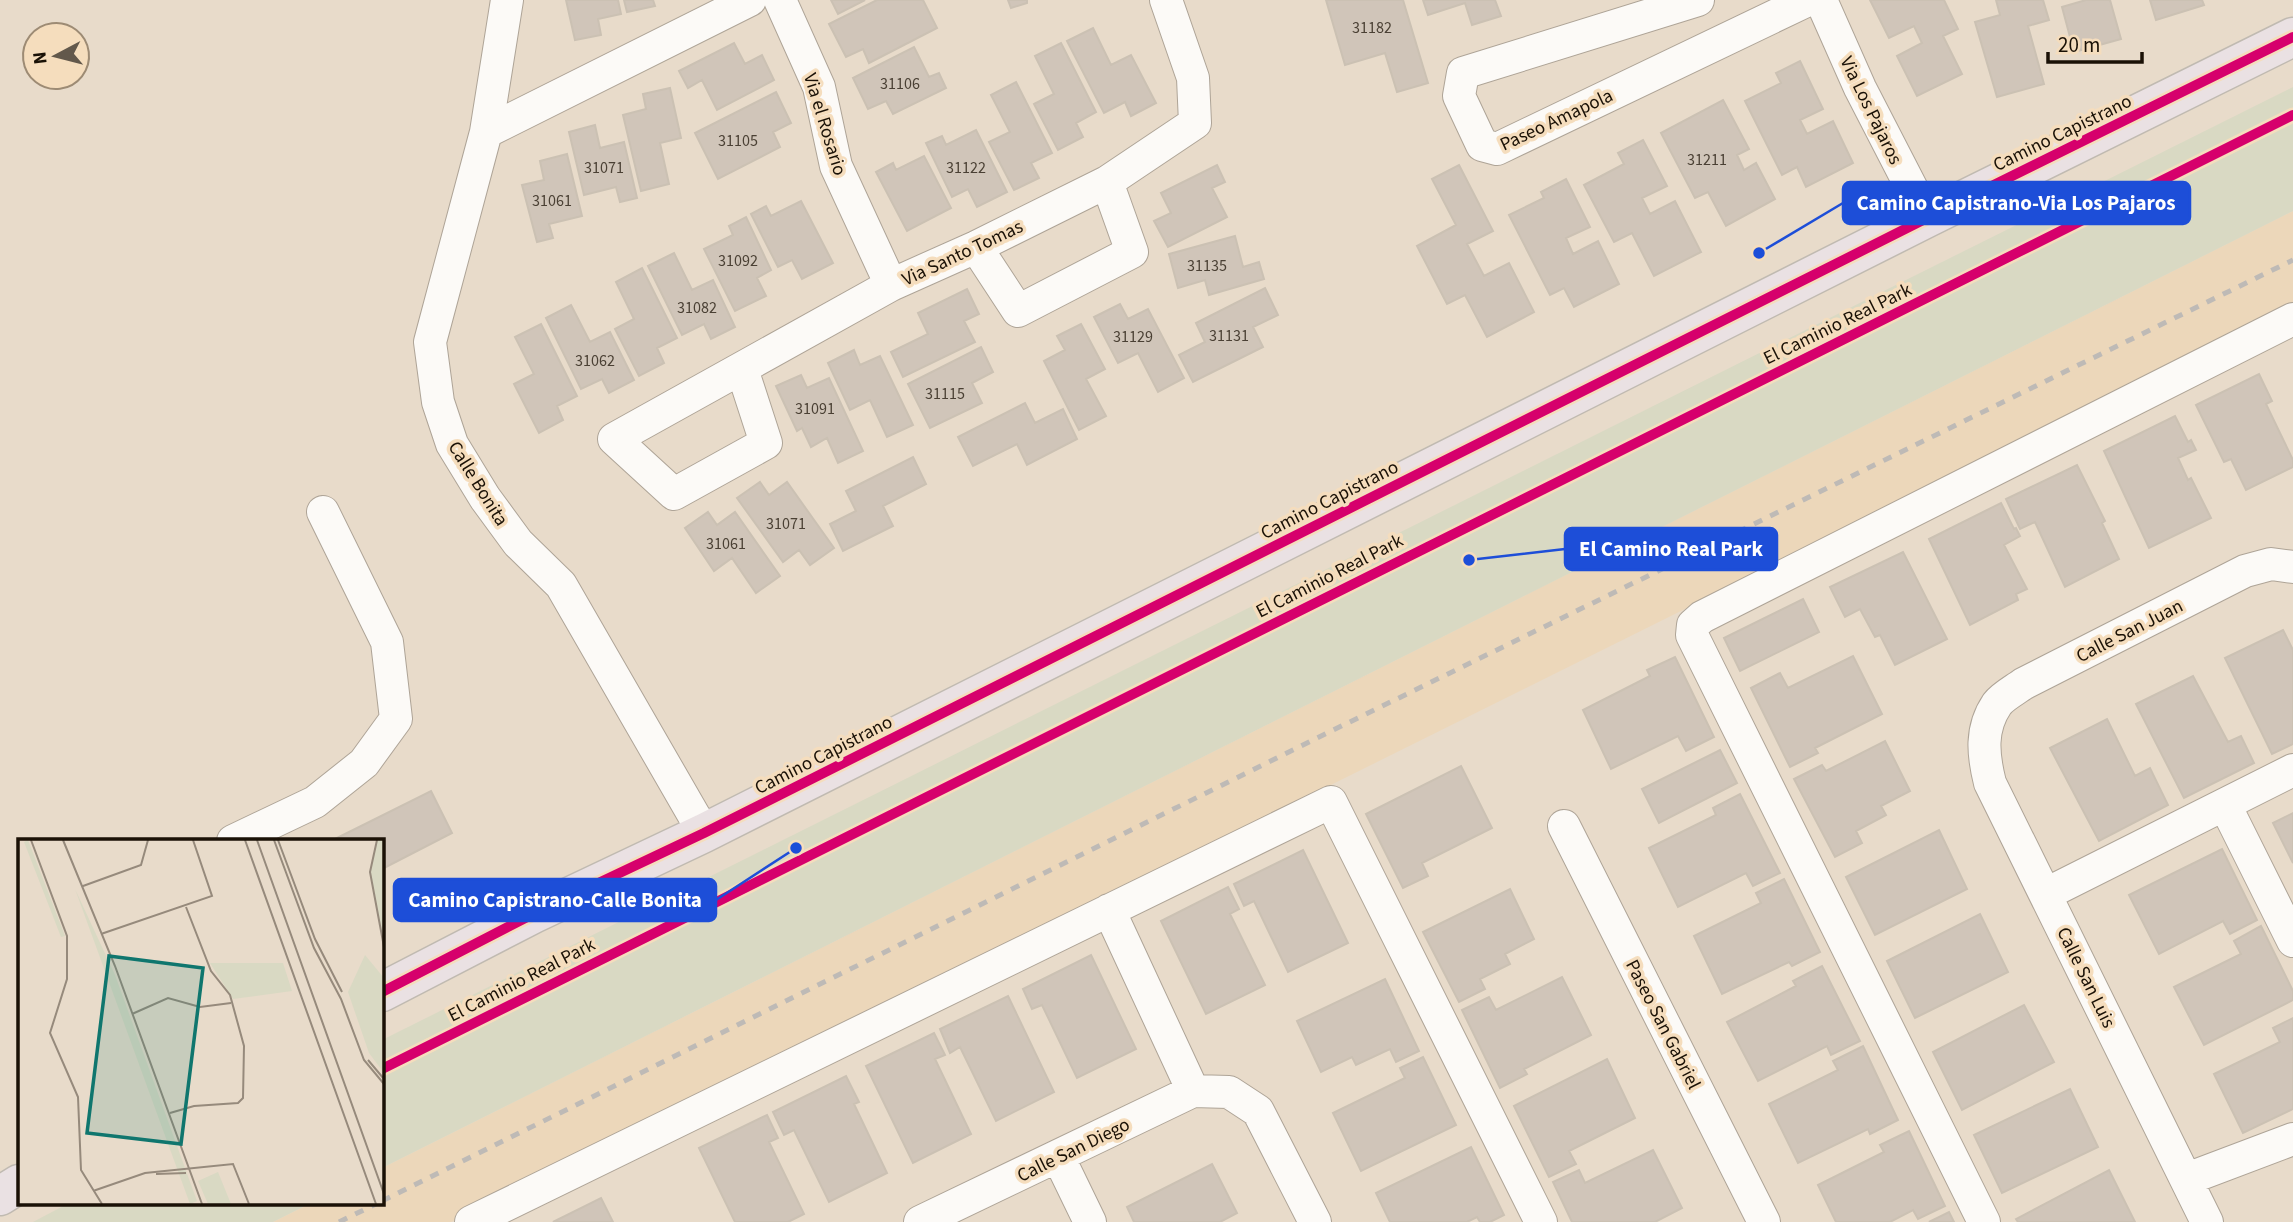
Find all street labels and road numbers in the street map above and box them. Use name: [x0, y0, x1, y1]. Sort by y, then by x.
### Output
street label: Via Los Pajaros: [1833, 52, 1909, 169]
street label: Via el Rosario: [796, 70, 853, 179]
street label: Paseo Amapola: [1496, 82, 1618, 158]
street label: Camino Capistrano: [1989, 88, 2137, 179]
street label: Via Santo Tomas: [898, 213, 1028, 293]
street label: El Caminio Real Park: [1759, 276, 1917, 372]
street label: Calle Bonita: [441, 436, 514, 531]
street label: Camino Capistrano: [1256, 454, 1403, 547]
street label: El Caminio Real Park: [1251, 527, 1409, 625]
street label: Calle San Juan: [2072, 593, 2188, 670]
street label: Camino Capistrano: [750, 709, 897, 802]
street label: Calle San Luis: [2050, 923, 2122, 1033]
street label: El Caminio Real Park: [443, 931, 601, 1029]
street label: Paseo San Gabriel: [1618, 955, 1707, 1094]
street label: Calle San Diego: [1013, 1111, 1135, 1189]

